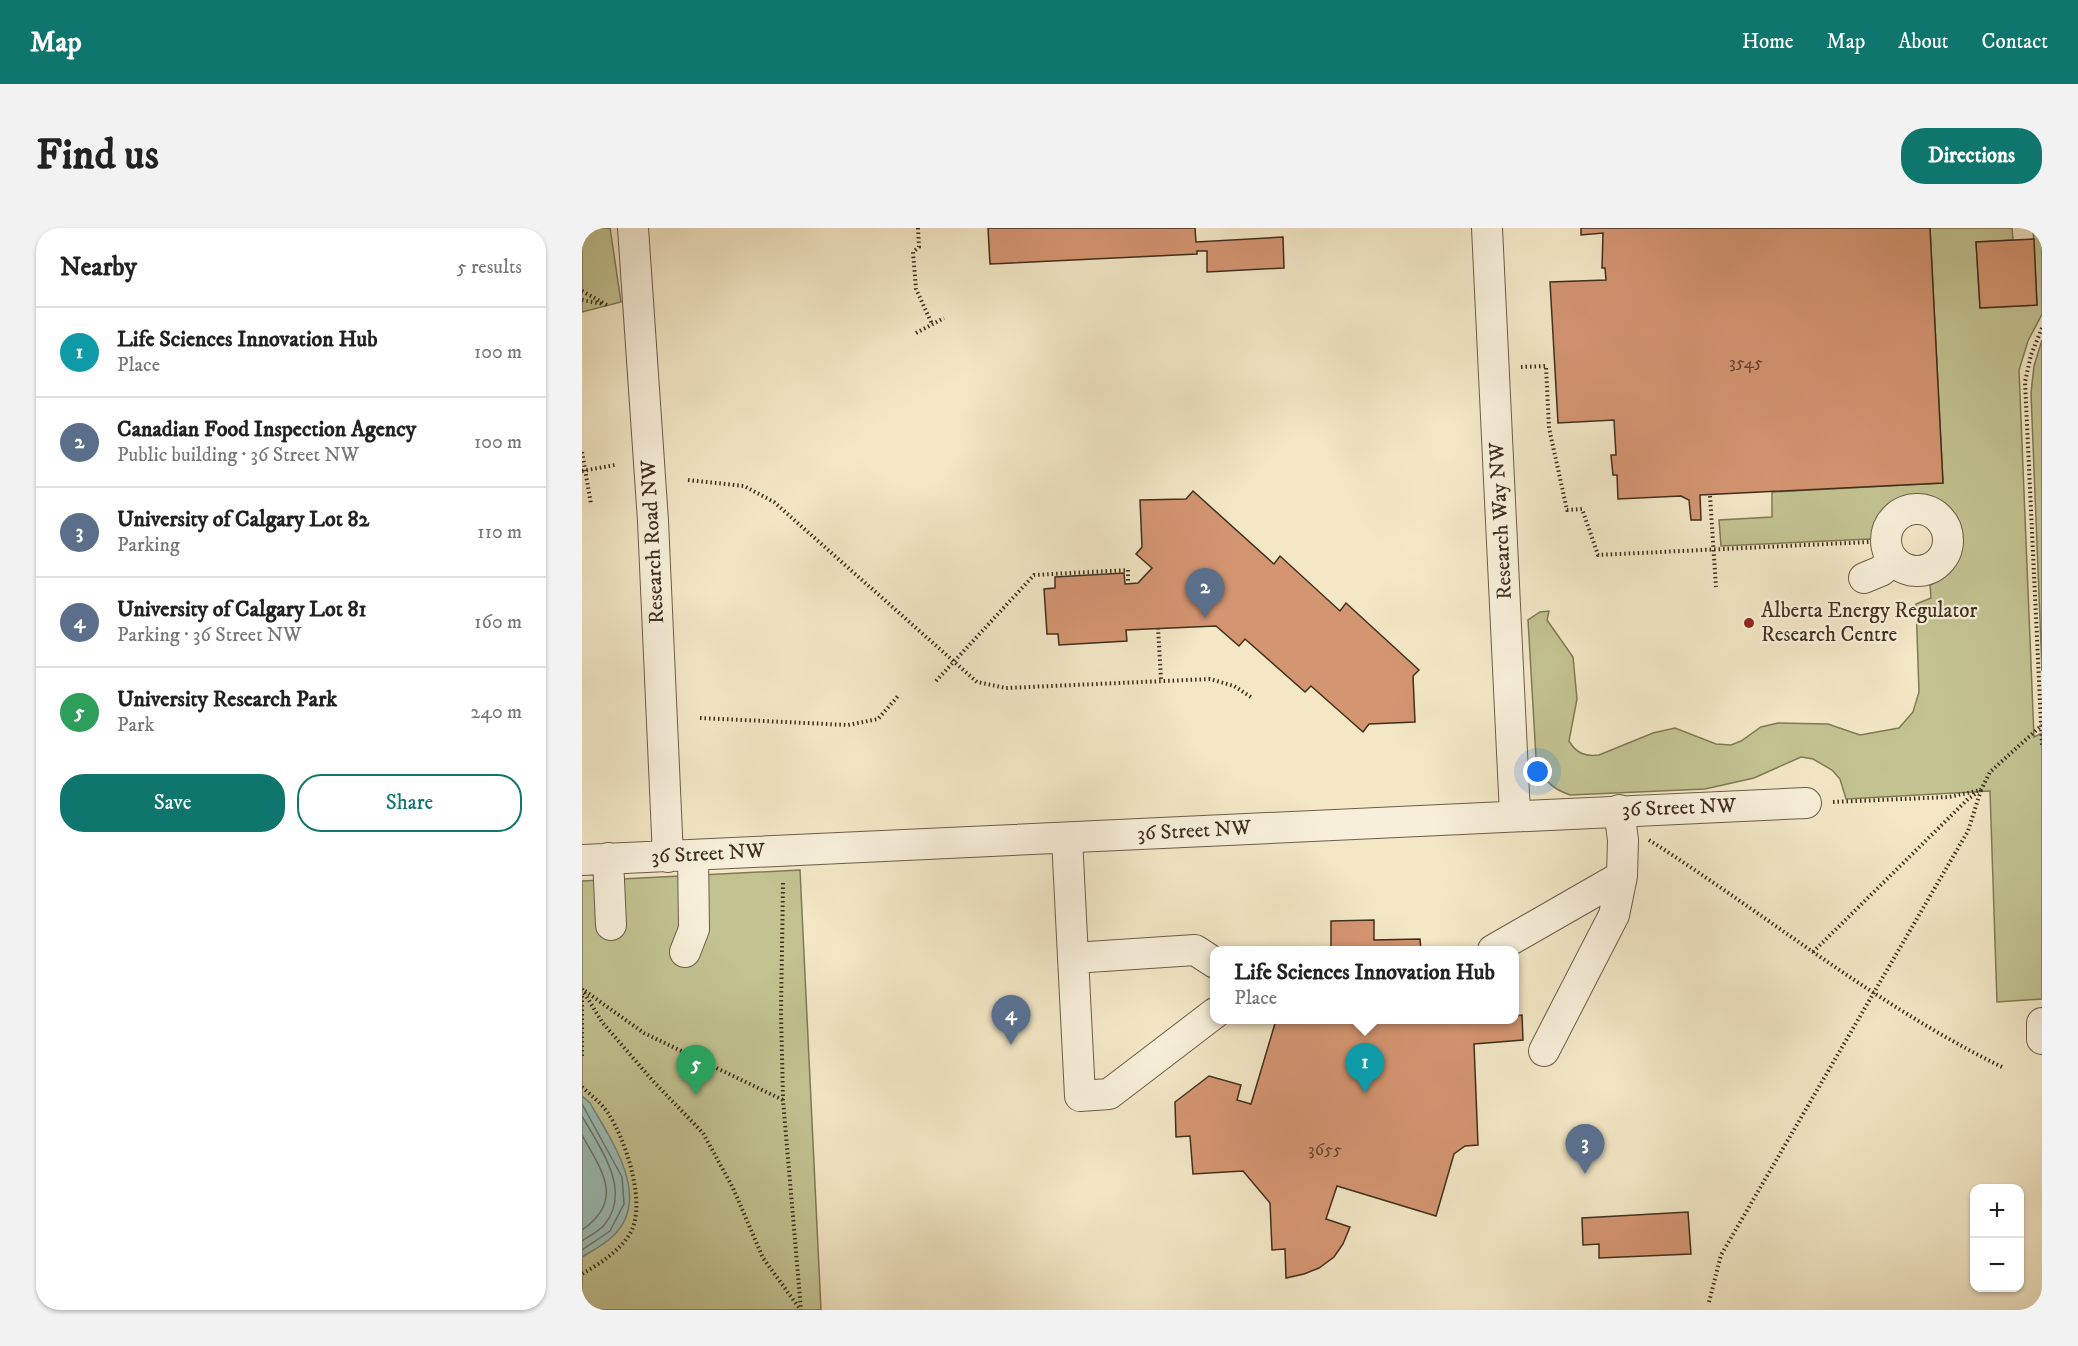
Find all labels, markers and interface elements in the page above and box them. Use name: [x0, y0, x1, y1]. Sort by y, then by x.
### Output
text: Map: [30, 25, 82, 60]
text: Home: [1742, 29, 1794, 55]
text: Map: [1827, 29, 1865, 55]
text: About: [1898, 29, 1949, 55]
text: Contact: [1982, 29, 2048, 55]
button: Directions: [1901, 128, 2042, 184]
text: Find us: [36, 130, 159, 182]
text: Nearby: [60, 251, 137, 284]
text: 5 results: [457, 255, 522, 280]
text: Life Sciences Innovation Hub: [117, 326, 378, 353]
text: 1: [76, 340, 83, 365]
text: 100 m: [474, 340, 522, 365]
house number: 3545: [1729, 352, 1763, 374]
text: Place: [117, 353, 160, 378]
text: Canadian Food Inspection Agency: [117, 416, 416, 443]
text: 2: [75, 430, 84, 455]
text: 100 m: [474, 430, 522, 455]
street label: Research Way NW: [1484, 441, 1518, 600]
text: Public building · 36 Street NW: [117, 443, 359, 468]
street label: Research Road NW: [636, 459, 670, 625]
text: University of Calgary Lot 82: [117, 506, 369, 533]
text: 3: [76, 520, 83, 545]
text: 110 m: [477, 520, 522, 545]
text: Parking: [117, 533, 180, 558]
pin: 2: [1186, 568, 1224, 618]
text: University of Calgary Lot 81: [117, 596, 367, 623]
place label: Alberta Energy Regulator Research Centre: [1761, 598, 1977, 648]
text: 4: [74, 610, 85, 635]
text: 160 m: [474, 610, 522, 635]
marker: Alberta Energy Regulator Research Centre: [1742, 616, 1756, 630]
text: Parking · 36 Street NW: [117, 623, 302, 648]
text: University Research Park: [117, 686, 337, 713]
text: 5: [75, 700, 84, 725]
text: 240 m: [471, 700, 522, 725]
text: Park: [117, 713, 154, 738]
your location: [1523, 757, 1552, 786]
button: Save: [60, 774, 285, 832]
button: Share: [297, 774, 522, 832]
street label: 36 Street NW: [1622, 793, 1737, 823]
street label: 36 Street NW: [1136, 815, 1252, 847]
street label: 36 Street NW: [650, 838, 766, 870]
popup: [1210, 946, 1519, 1024]
text: Life Sciences Innovation Hub: [1234, 959, 1495, 986]
text: Place: [1234, 986, 1277, 1011]
pin: 4: [992, 996, 1030, 1045]
pin: 1: [1346, 1044, 1384, 1093]
pin: 5: [676, 1046, 716, 1095]
pin: 3: [1566, 1124, 1604, 1174]
house number: 3655: [1308, 1139, 1342, 1161]
map controls: [1970, 1184, 2024, 1292]
button: +: [1970, 1184, 2024, 1238]
button: −: [1970, 1238, 2024, 1292]

